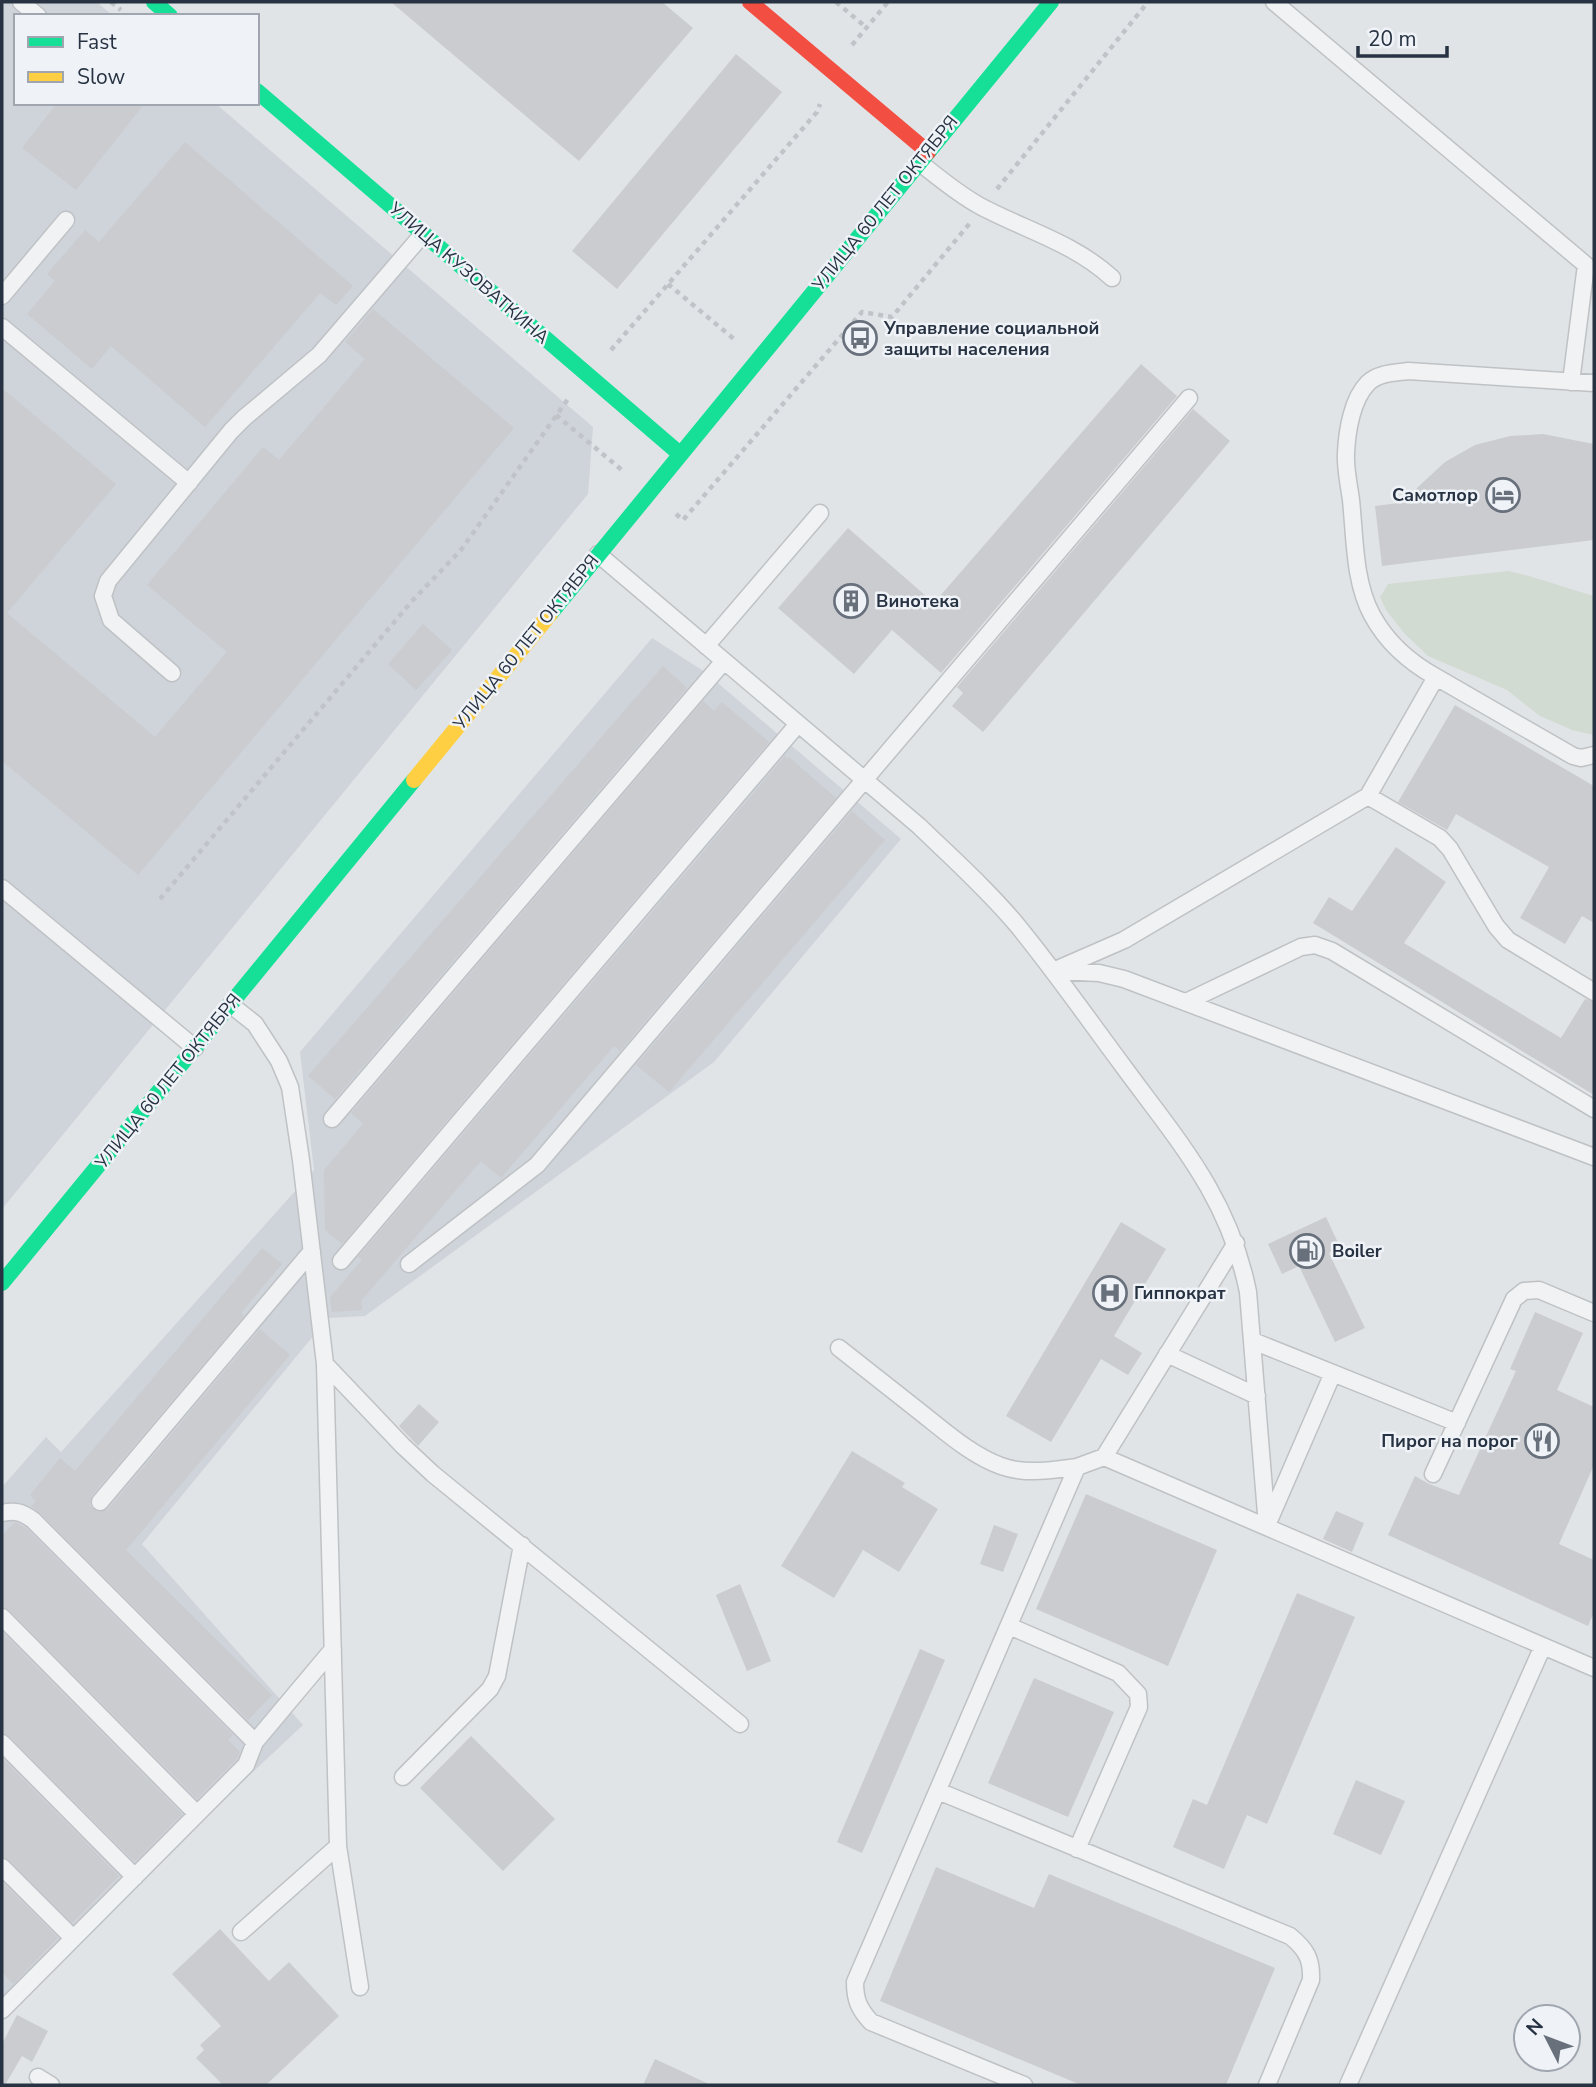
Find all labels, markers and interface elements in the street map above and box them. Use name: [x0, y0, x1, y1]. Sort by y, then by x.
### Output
legend: [14, 14, 259, 105]
scale bar: [1358, 14, 1447, 58]
text: 20 m: [1368, 25, 1417, 53]
text: Fast: [77, 28, 117, 56]
text: Slow: [77, 63, 126, 91]
street label: УЛИЦА 60 ЛЕТ ОКТЯБРЯ: [806, 110, 963, 296]
street label: УЛИЦА КУЗОВАТКИНА: [383, 196, 554, 349]
place label: Управление социальной защиты населения: [883, 316, 1099, 361]
bus stop icon: Управление социальной защиты населения: [841, 319, 879, 357]
hotel icon: Самотлор: [1484, 476, 1522, 514]
place label: Самотлор: [1392, 483, 1478, 507]
street label: УЛИЦА 60 ЛЕТ ОКТЯБРЯ: [447, 549, 604, 735]
building icon: Винотека: [832, 582, 870, 620]
place label: Винотека: [876, 589, 959, 613]
street label: УЛИЦА 60 ЛЕТ ОКТЯБРЯ: [89, 988, 246, 1174]
fuel station icon: Boiler: [1288, 1232, 1326, 1270]
place label: Boiler: [1332, 1239, 1382, 1263]
hospital icon: Гиппократ: [1091, 1274, 1129, 1312]
place label: Гиппократ: [1134, 1281, 1226, 1305]
restaurant icon: Пирог на порог: [1523, 1422, 1561, 1460]
place label: Пирог на порог: [1381, 1429, 1518, 1453]
north arrow: [1512, 2003, 1582, 2073]
text: N: [1521, 2013, 1550, 2041]

